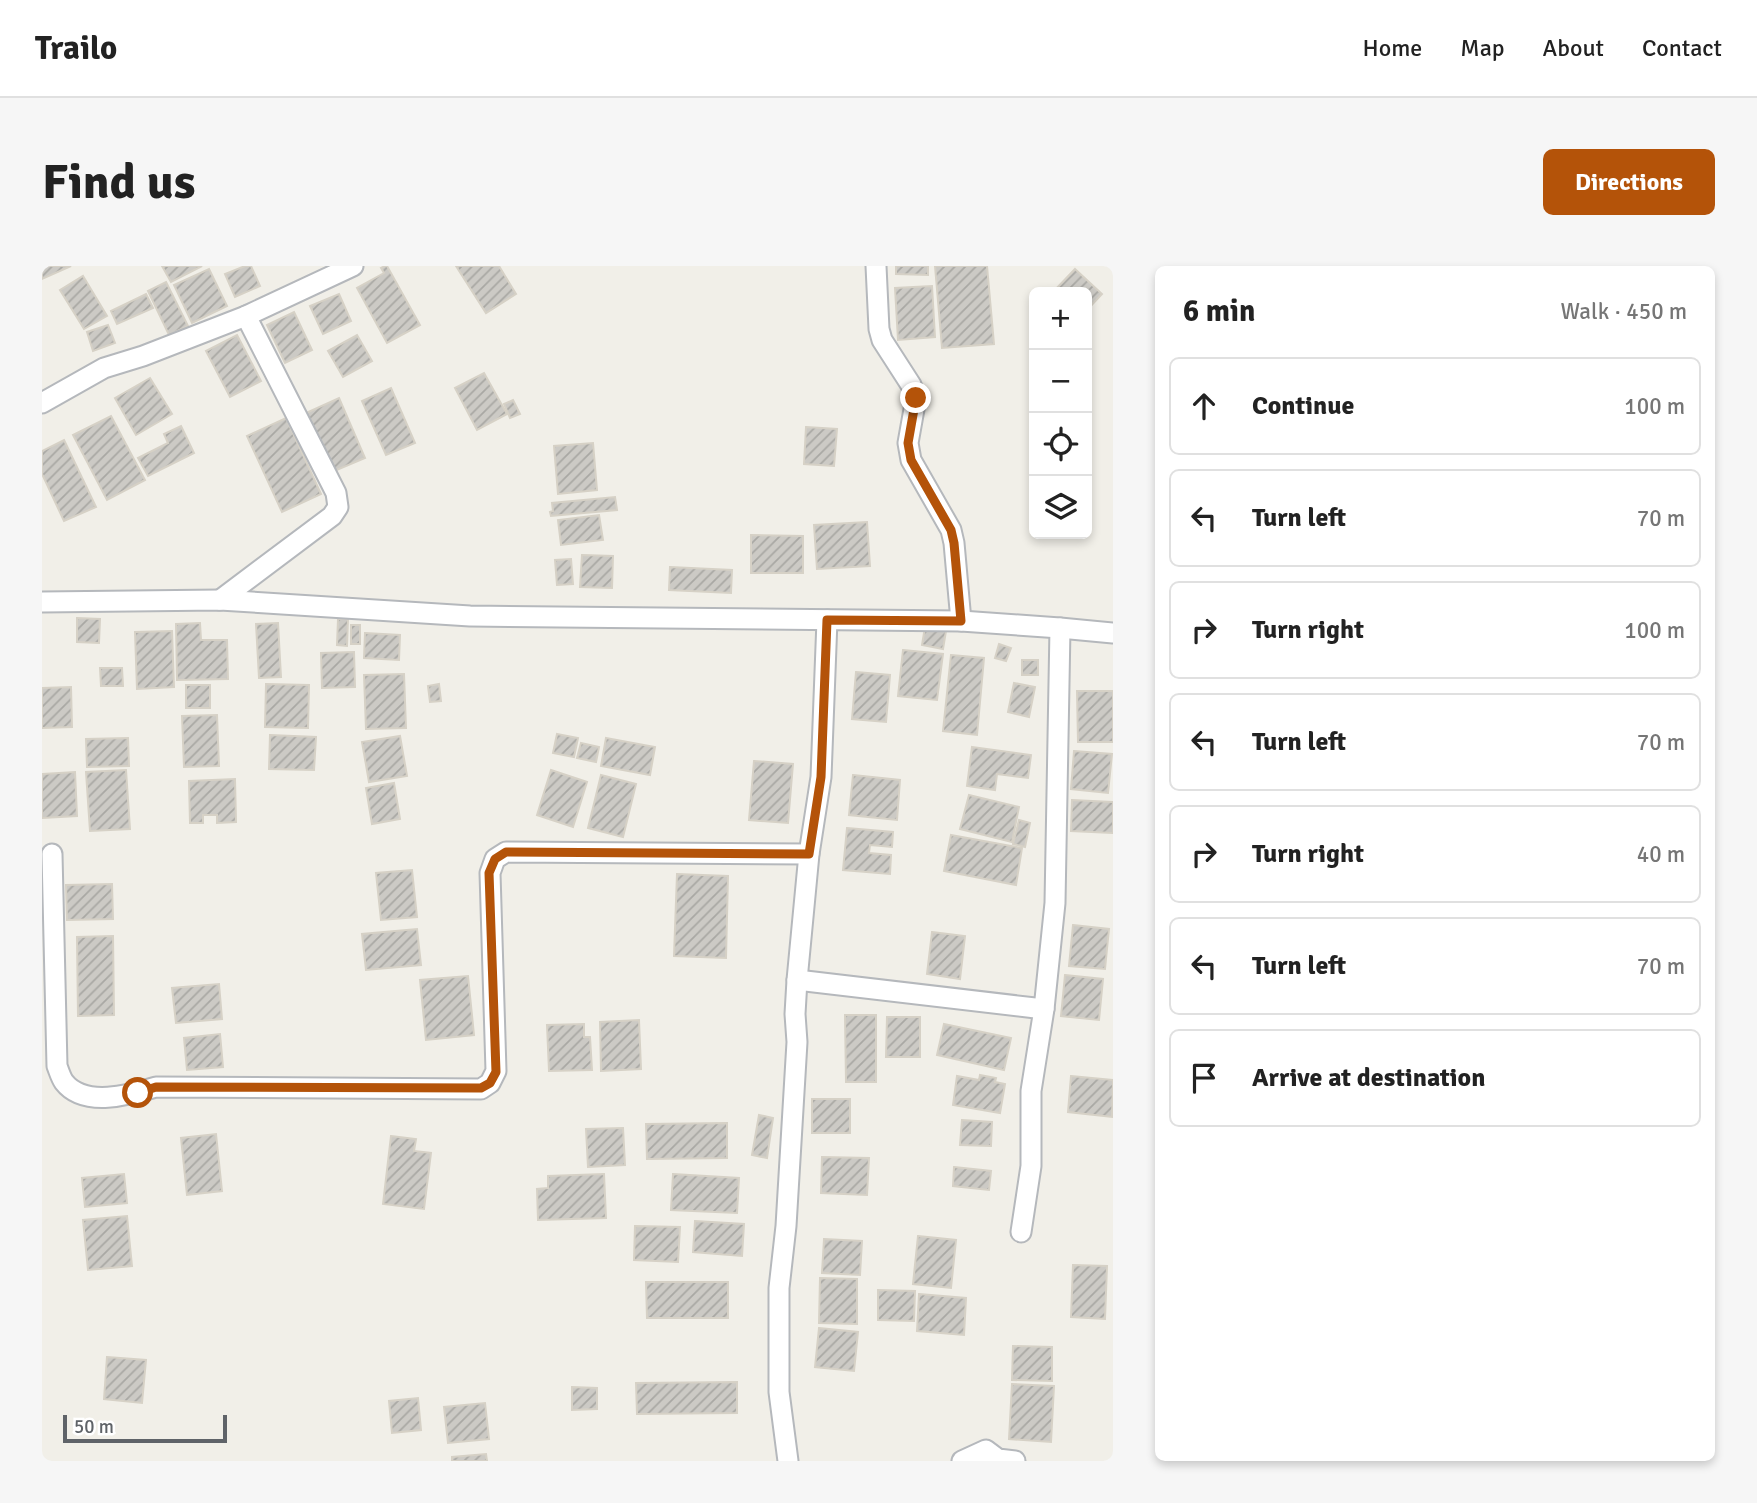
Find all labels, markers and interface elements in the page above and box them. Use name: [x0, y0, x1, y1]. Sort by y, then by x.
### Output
text: Trailo: [35, 28, 117, 69]
text: Home: [1362, 33, 1422, 63]
text: Map: [1460, 33, 1505, 63]
text: About: [1543, 33, 1604, 63]
text: Contact: [1642, 33, 1722, 63]
button: Directions: [1543, 149, 1715, 215]
text: Find us: [42, 152, 195, 212]
map controls: [1029, 287, 1092, 539]
button: +: [1029, 287, 1092, 350]
text: 6 min: [1183, 293, 1255, 330]
text: Walk · 450 m: [1561, 297, 1687, 326]
button: −: [1029, 350, 1092, 413]
route end: [900, 382, 931, 413]
icon: ahead: [1185, 387, 1223, 425]
text: Continue: [1252, 390, 1354, 422]
text: 100 m: [1624, 392, 1685, 421]
button: locate: [1029, 413, 1092, 476]
button: layers: [1029, 476, 1092, 539]
icon: left: [1185, 499, 1223, 537]
text: Turn left: [1252, 502, 1346, 534]
text: 70 m: [1637, 504, 1685, 533]
icon: right: [1185, 611, 1223, 649]
text: Turn right: [1252, 614, 1364, 646]
text: 100 m: [1624, 616, 1685, 645]
icon: left: [1185, 723, 1223, 761]
text: Turn left: [1252, 726, 1346, 758]
text: 70 m: [1637, 728, 1685, 757]
icon: right: [1185, 835, 1223, 873]
text: Turn right: [1252, 838, 1364, 870]
text: 40 m: [1637, 840, 1685, 869]
icon: left: [1185, 947, 1223, 985]
text: Turn left: [1252, 950, 1346, 982]
text: 70 m: [1637, 952, 1685, 981]
icon: arrive: [1185, 1059, 1223, 1097]
text: Arrive at destination: [1252, 1062, 1485, 1094]
route start: [122, 1077, 153, 1108]
scale bar: [63, 1412, 228, 1444]
text: 50 m: [74, 1415, 114, 1439]

